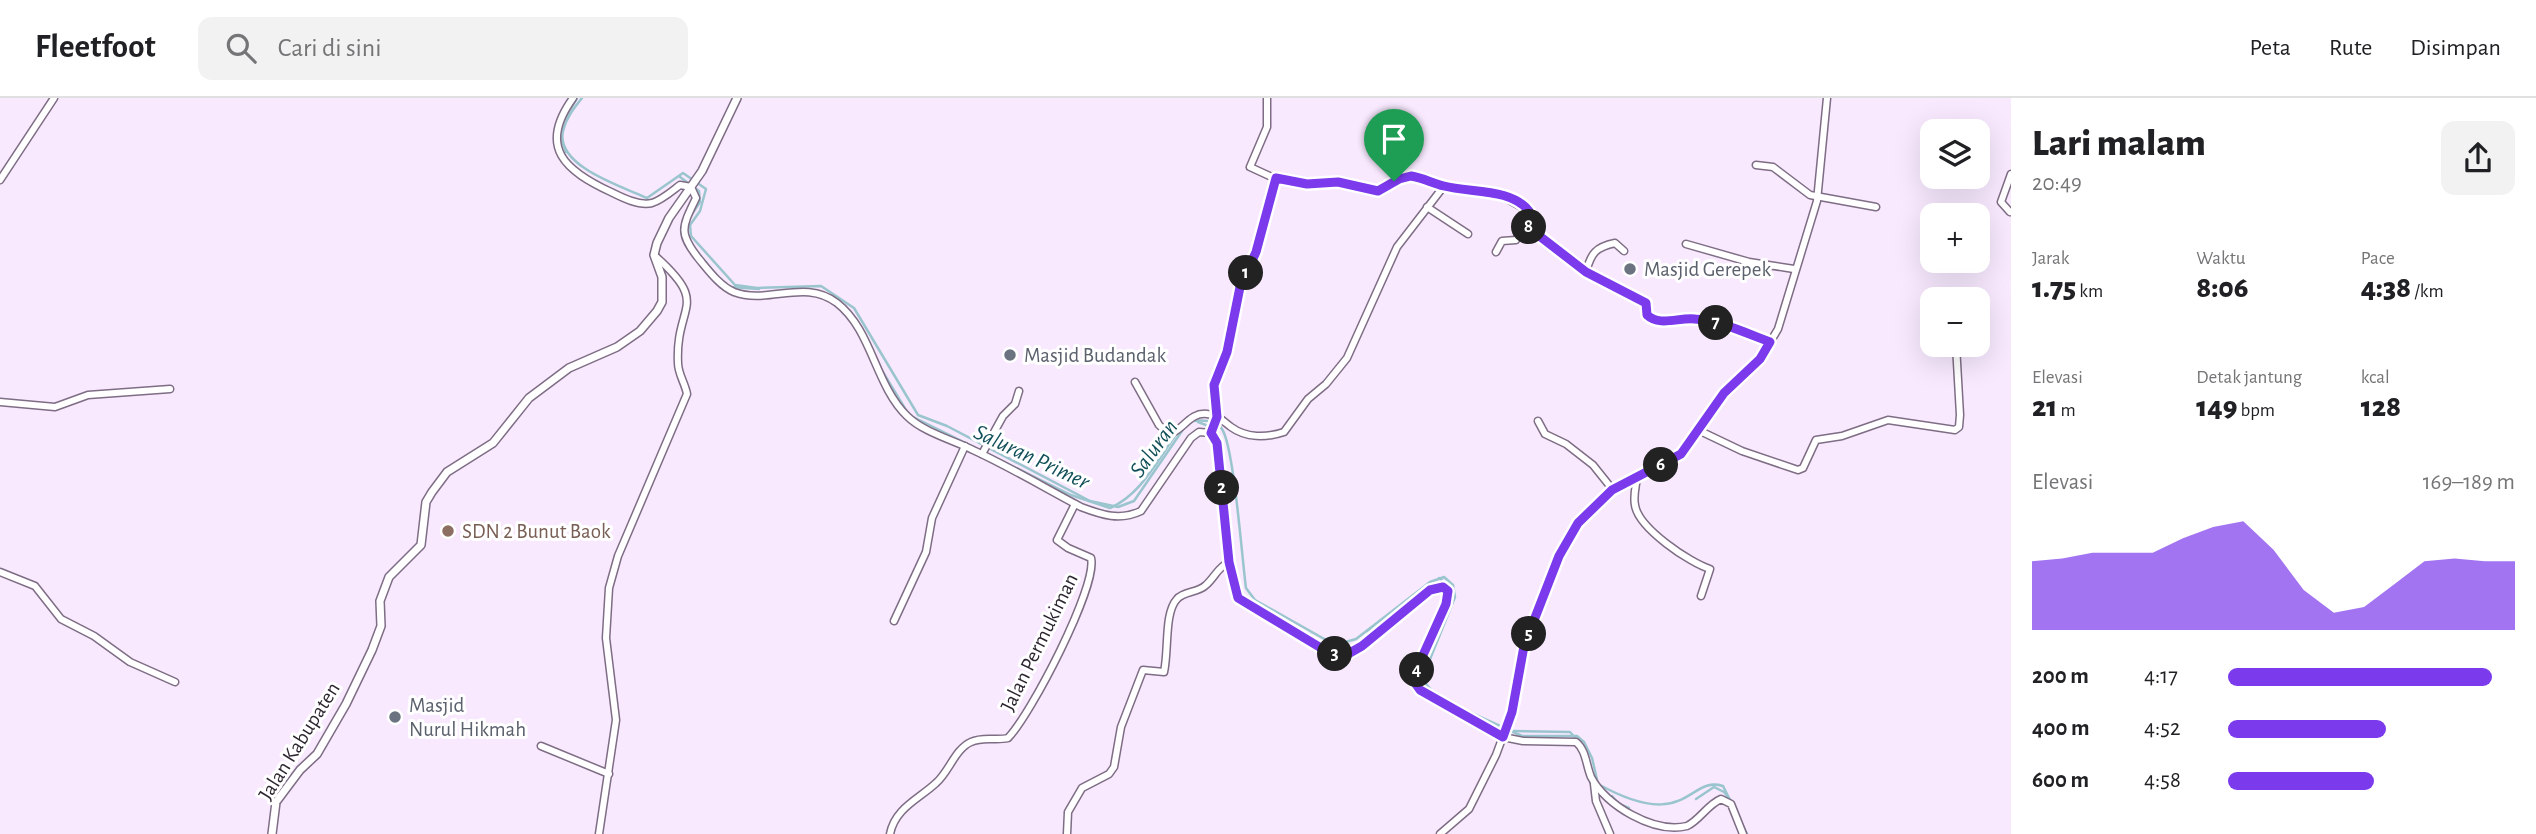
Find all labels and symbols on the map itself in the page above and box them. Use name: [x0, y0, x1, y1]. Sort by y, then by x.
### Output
pin: [1364, 109, 1424, 181]
pin: 8: [1512, 209, 1546, 244]
pin: 1: [1228, 256, 1264, 290]
place label: Masjid Gerepek: [1644, 259, 1771, 280]
marker: Masjid Gerepek: [1622, 261, 1638, 277]
pin: 7: [1698, 306, 1734, 341]
place label: Masjid Budandak: [1024, 345, 1167, 366]
marker: Masjid Budandak: [1002, 347, 1018, 363]
water label: Saluran: [1126, 416, 1183, 482]
water label: Saluran Primer: [970, 421, 1093, 494]
pin: 6: [1644, 448, 1678, 482]
pin: 2: [1204, 470, 1240, 506]
place label: SDN 2 Bunut Baok: [462, 521, 611, 542]
marker: SDN 2 Bunut Baok: [440, 523, 456, 539]
street label: Jalan Permukiman: [997, 570, 1082, 714]
pin: 5: [1512, 616, 1546, 652]
pin: 3: [1318, 636, 1352, 672]
pin: 4: [1400, 652, 1434, 688]
street label: Jalan Kabupaten: [255, 679, 344, 804]
place label: Masjid Nurul Hikmah: [409, 695, 526, 740]
marker: Masjid Nurul Hikmah: [387, 709, 403, 725]

